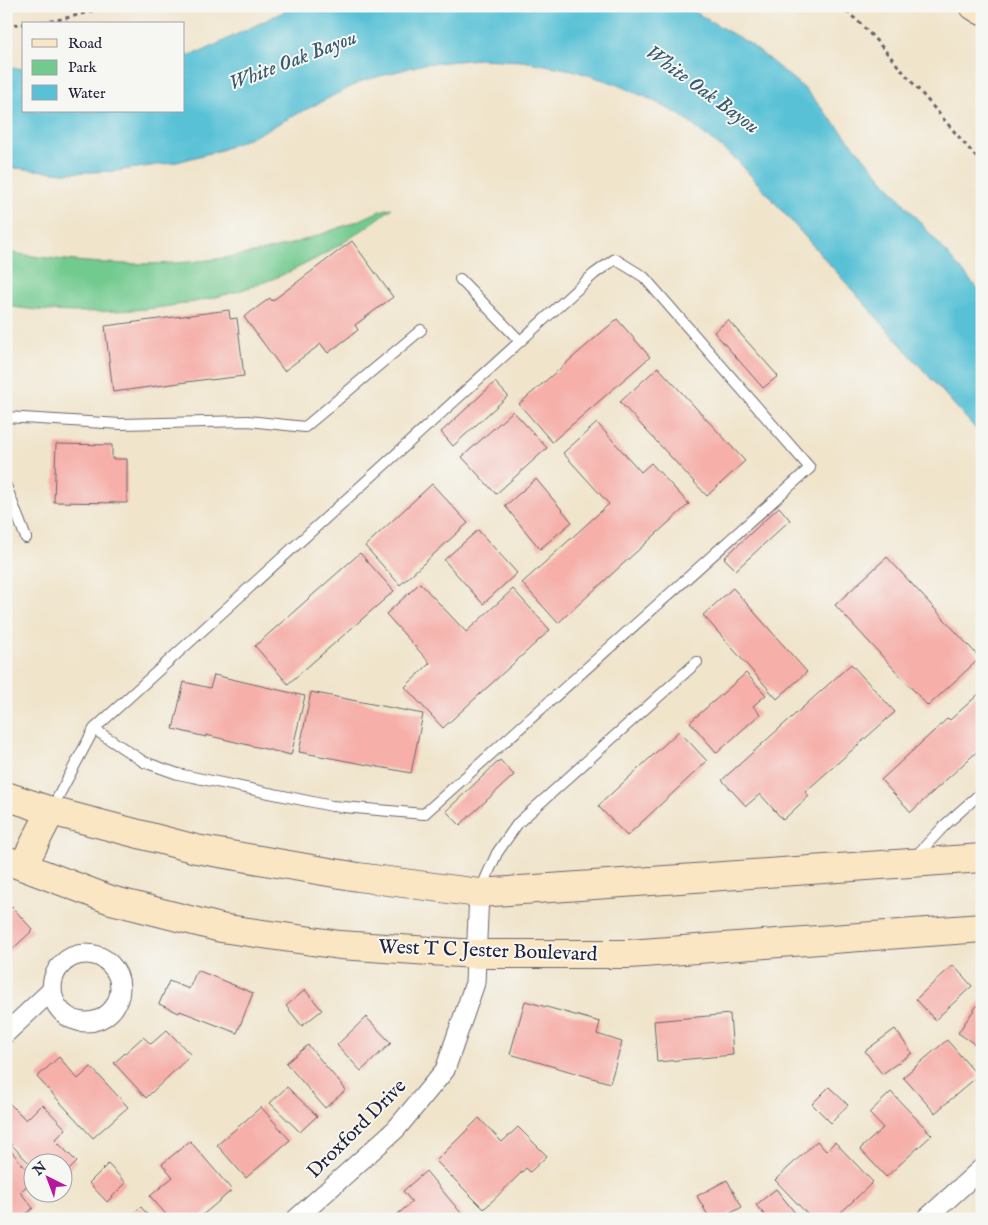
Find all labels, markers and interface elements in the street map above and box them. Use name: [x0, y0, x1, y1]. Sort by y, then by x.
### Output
legend: [22, 22, 185, 112]
water label: White Oak Bayou: [225, 24, 361, 98]
text: Road: [68, 34, 103, 53]
water label: White Oak Bayou: [639, 39, 765, 141]
text: Park: [68, 58, 98, 77]
text: Water: [68, 84, 106, 103]
street label: West T C Jester Boulevard: [378, 935, 598, 967]
street label: Droxford Drive: [302, 1074, 412, 1184]
north arrow: [22, 1152, 72, 1202]
text: N: [29, 1158, 50, 1180]

